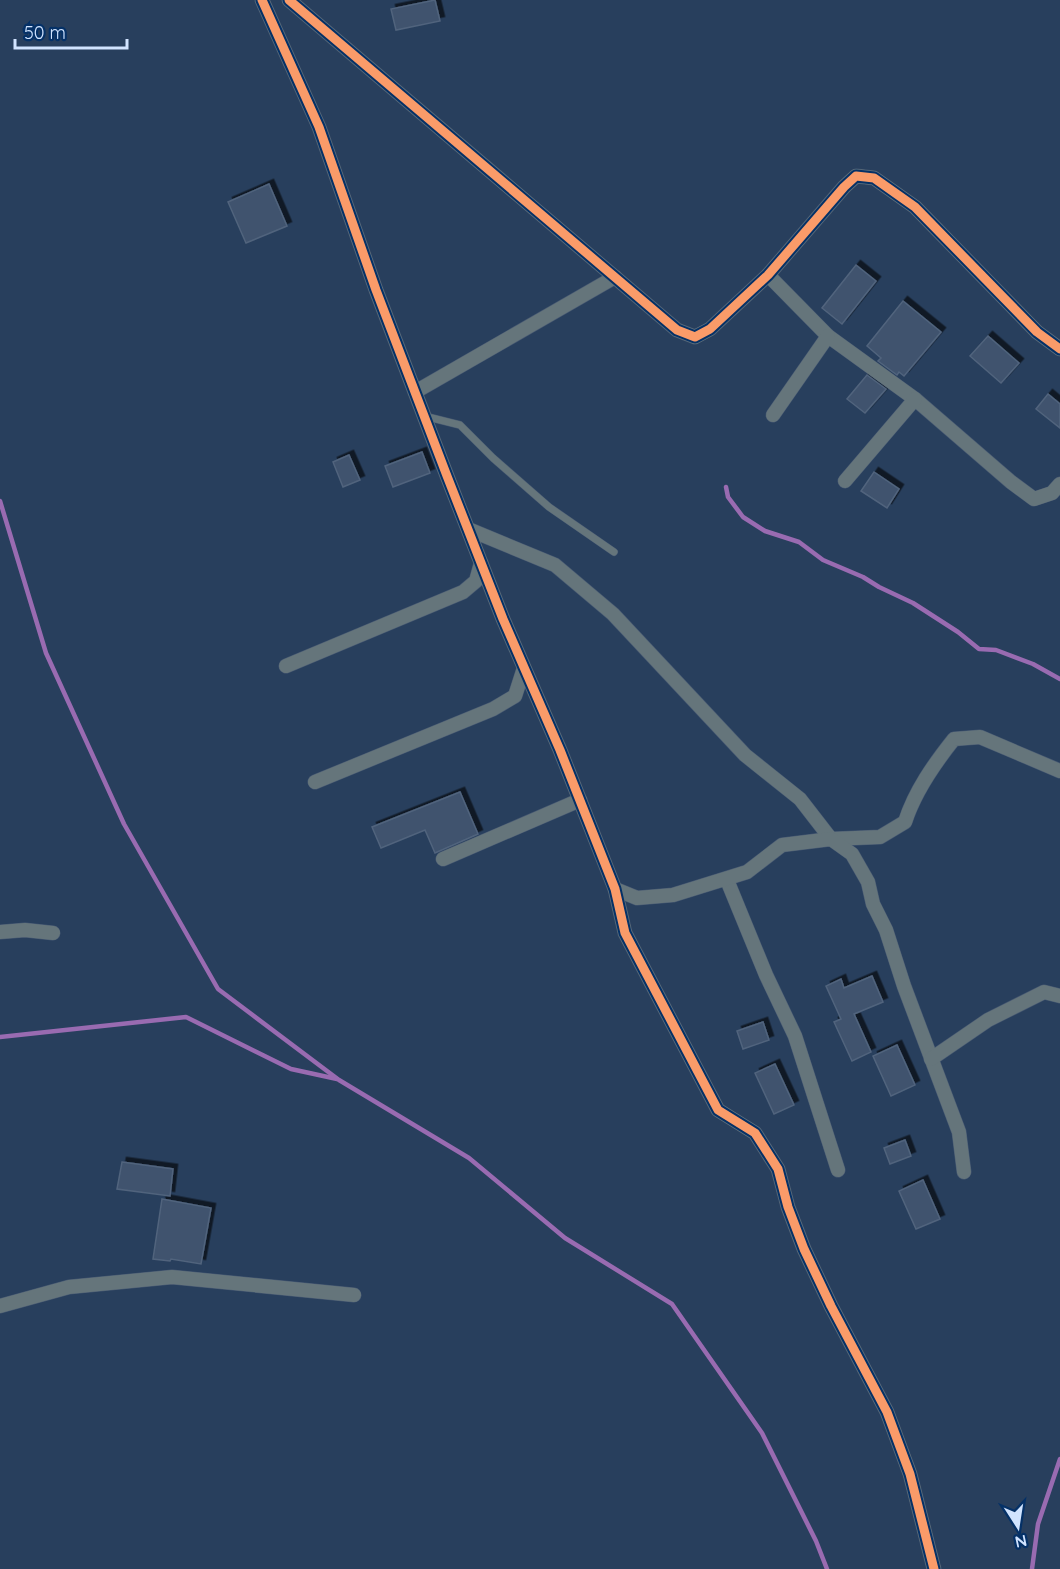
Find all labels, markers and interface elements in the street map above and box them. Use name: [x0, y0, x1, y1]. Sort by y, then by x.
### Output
scale bar: [15, 12, 128, 50]
text: 50 m: [24, 21, 66, 44]
north arrow: [988, 1497, 1048, 1557]
text: N: [1013, 1531, 1029, 1553]

